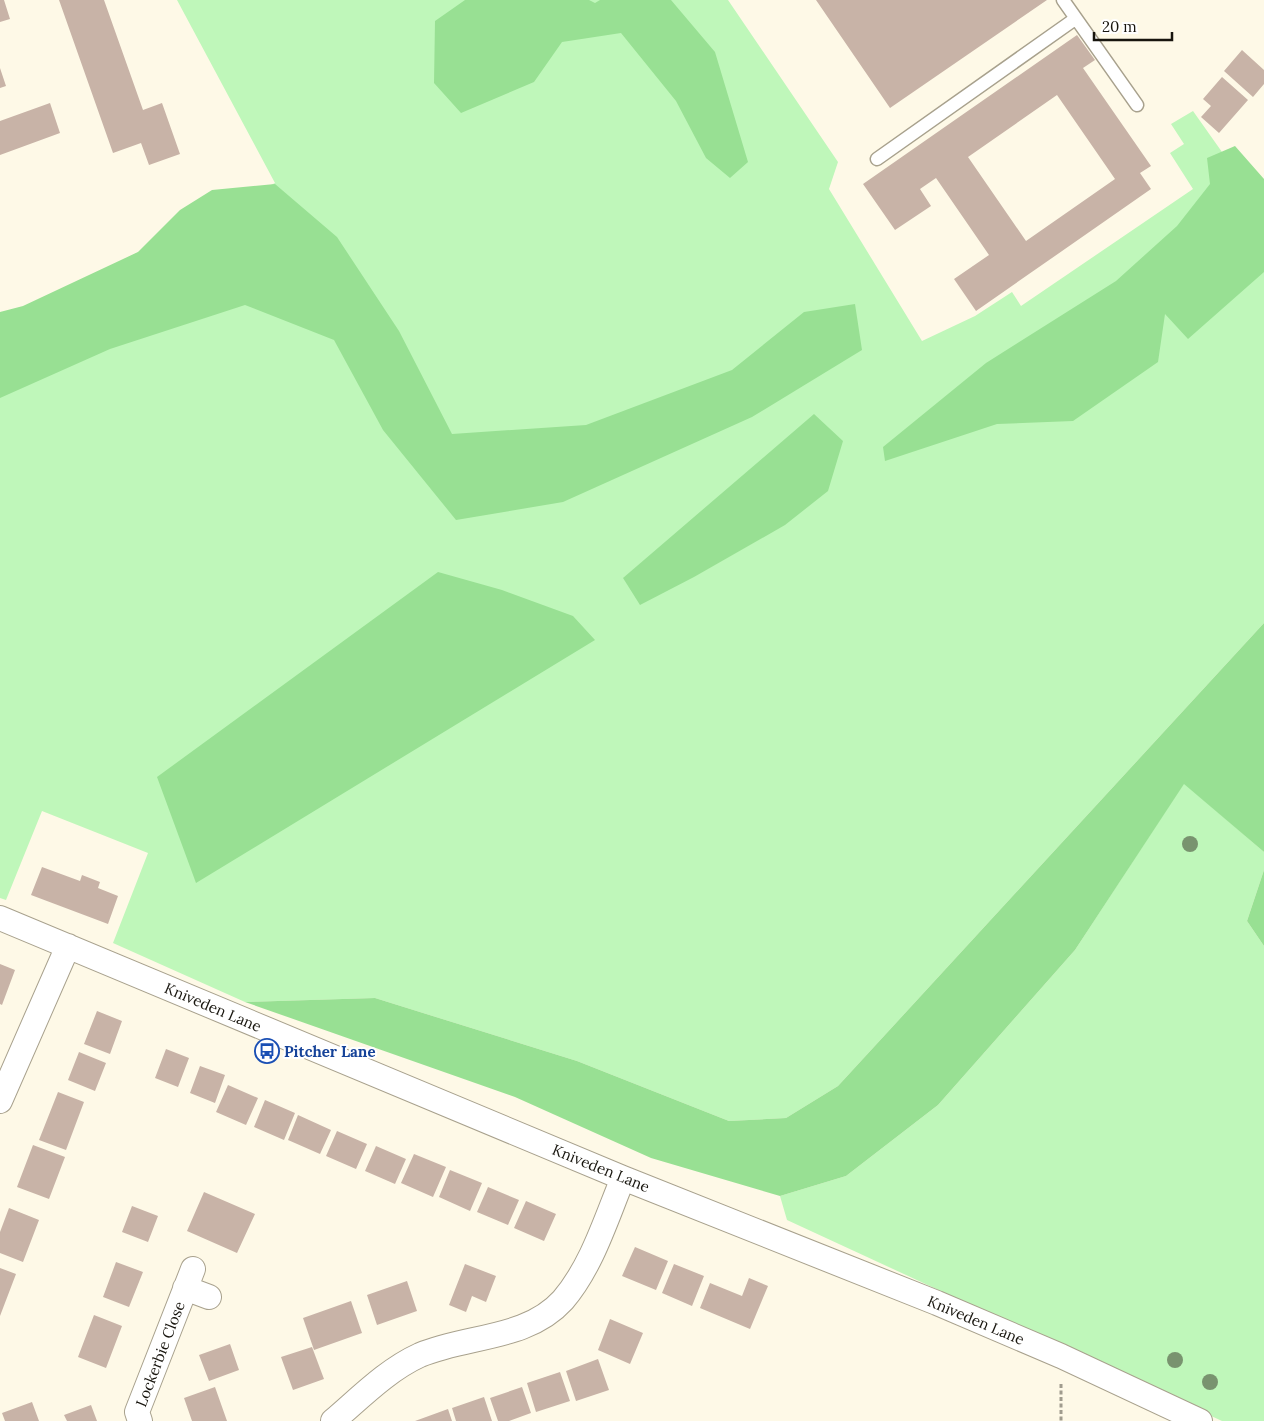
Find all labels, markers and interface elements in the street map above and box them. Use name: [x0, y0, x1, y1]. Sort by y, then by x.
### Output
scale bar: [1094, 10, 1172, 42]
text: 20 m: [1102, 17, 1137, 36]
street label: Kniveden Lane: [162, 978, 264, 1036]
bus stop icon: Pitcher Lane: [254, 1038, 280, 1064]
place label: Pitcher Lane: [284, 1042, 376, 1061]
street label: Kniveden Lane: [550, 1140, 652, 1196]
street label: Kniveden Lane: [925, 1291, 1027, 1349]
street label: Lockerbie Close: [131, 1299, 189, 1409]

